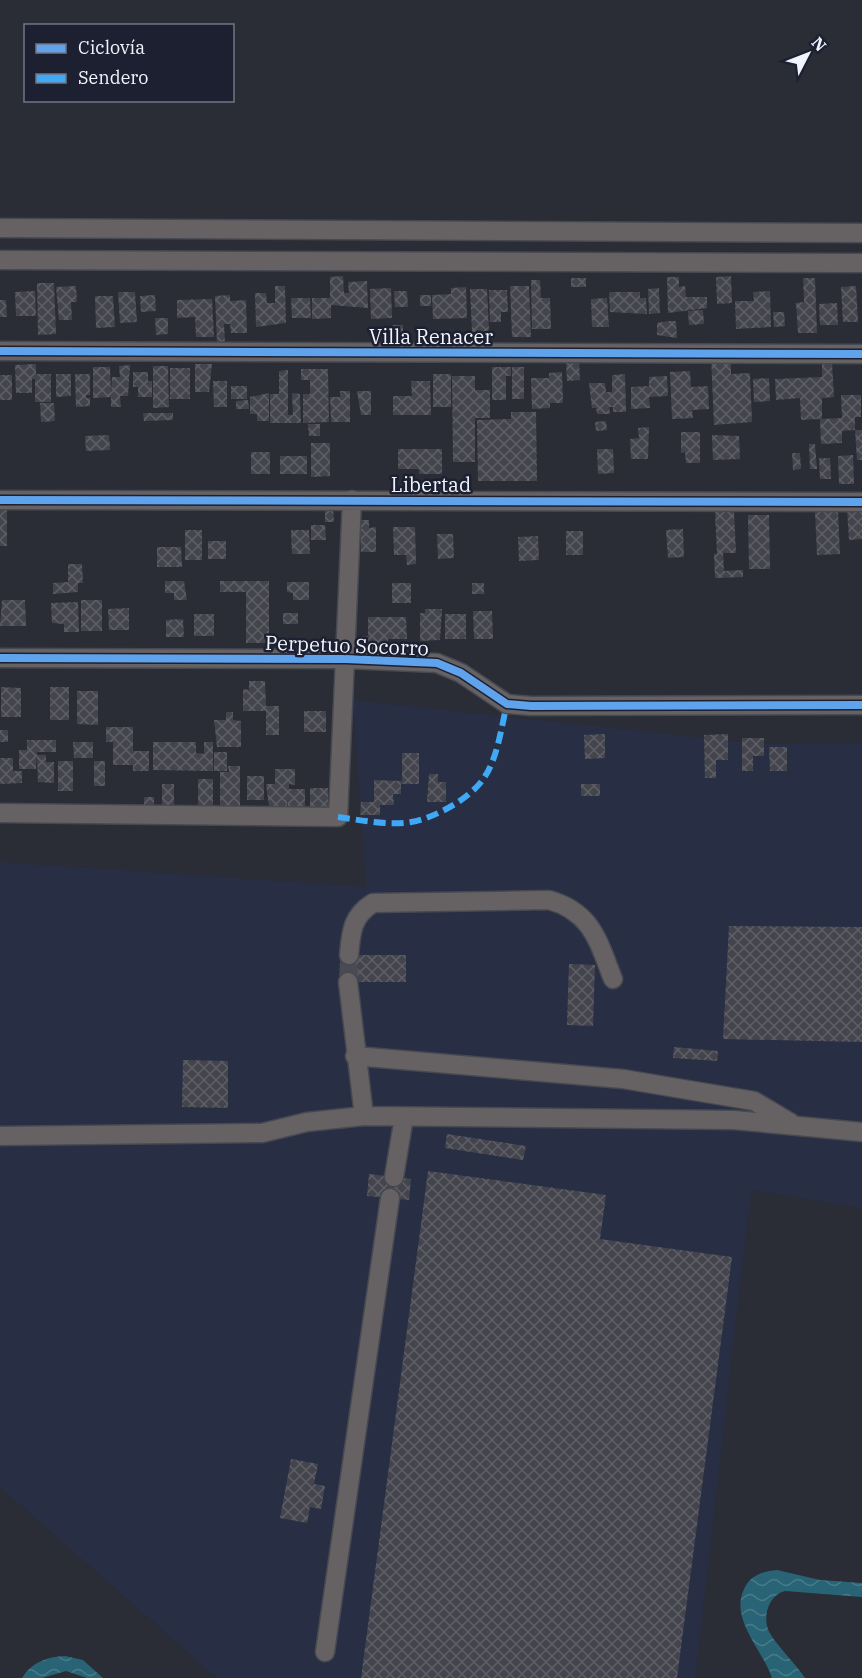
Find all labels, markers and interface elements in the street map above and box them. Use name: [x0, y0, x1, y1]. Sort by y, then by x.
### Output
legend: [24, 24, 234, 102]
north arrow: [778, 24, 838, 84]
text: N: [807, 33, 831, 55]
text: Ciclovía: [78, 36, 145, 59]
text: Sendero: [78, 66, 148, 89]
street label: Villa Renacer: [369, 323, 493, 350]
street label: Libertad: [391, 471, 471, 498]
street label: Perpetuo Socorro: [265, 629, 429, 661]

